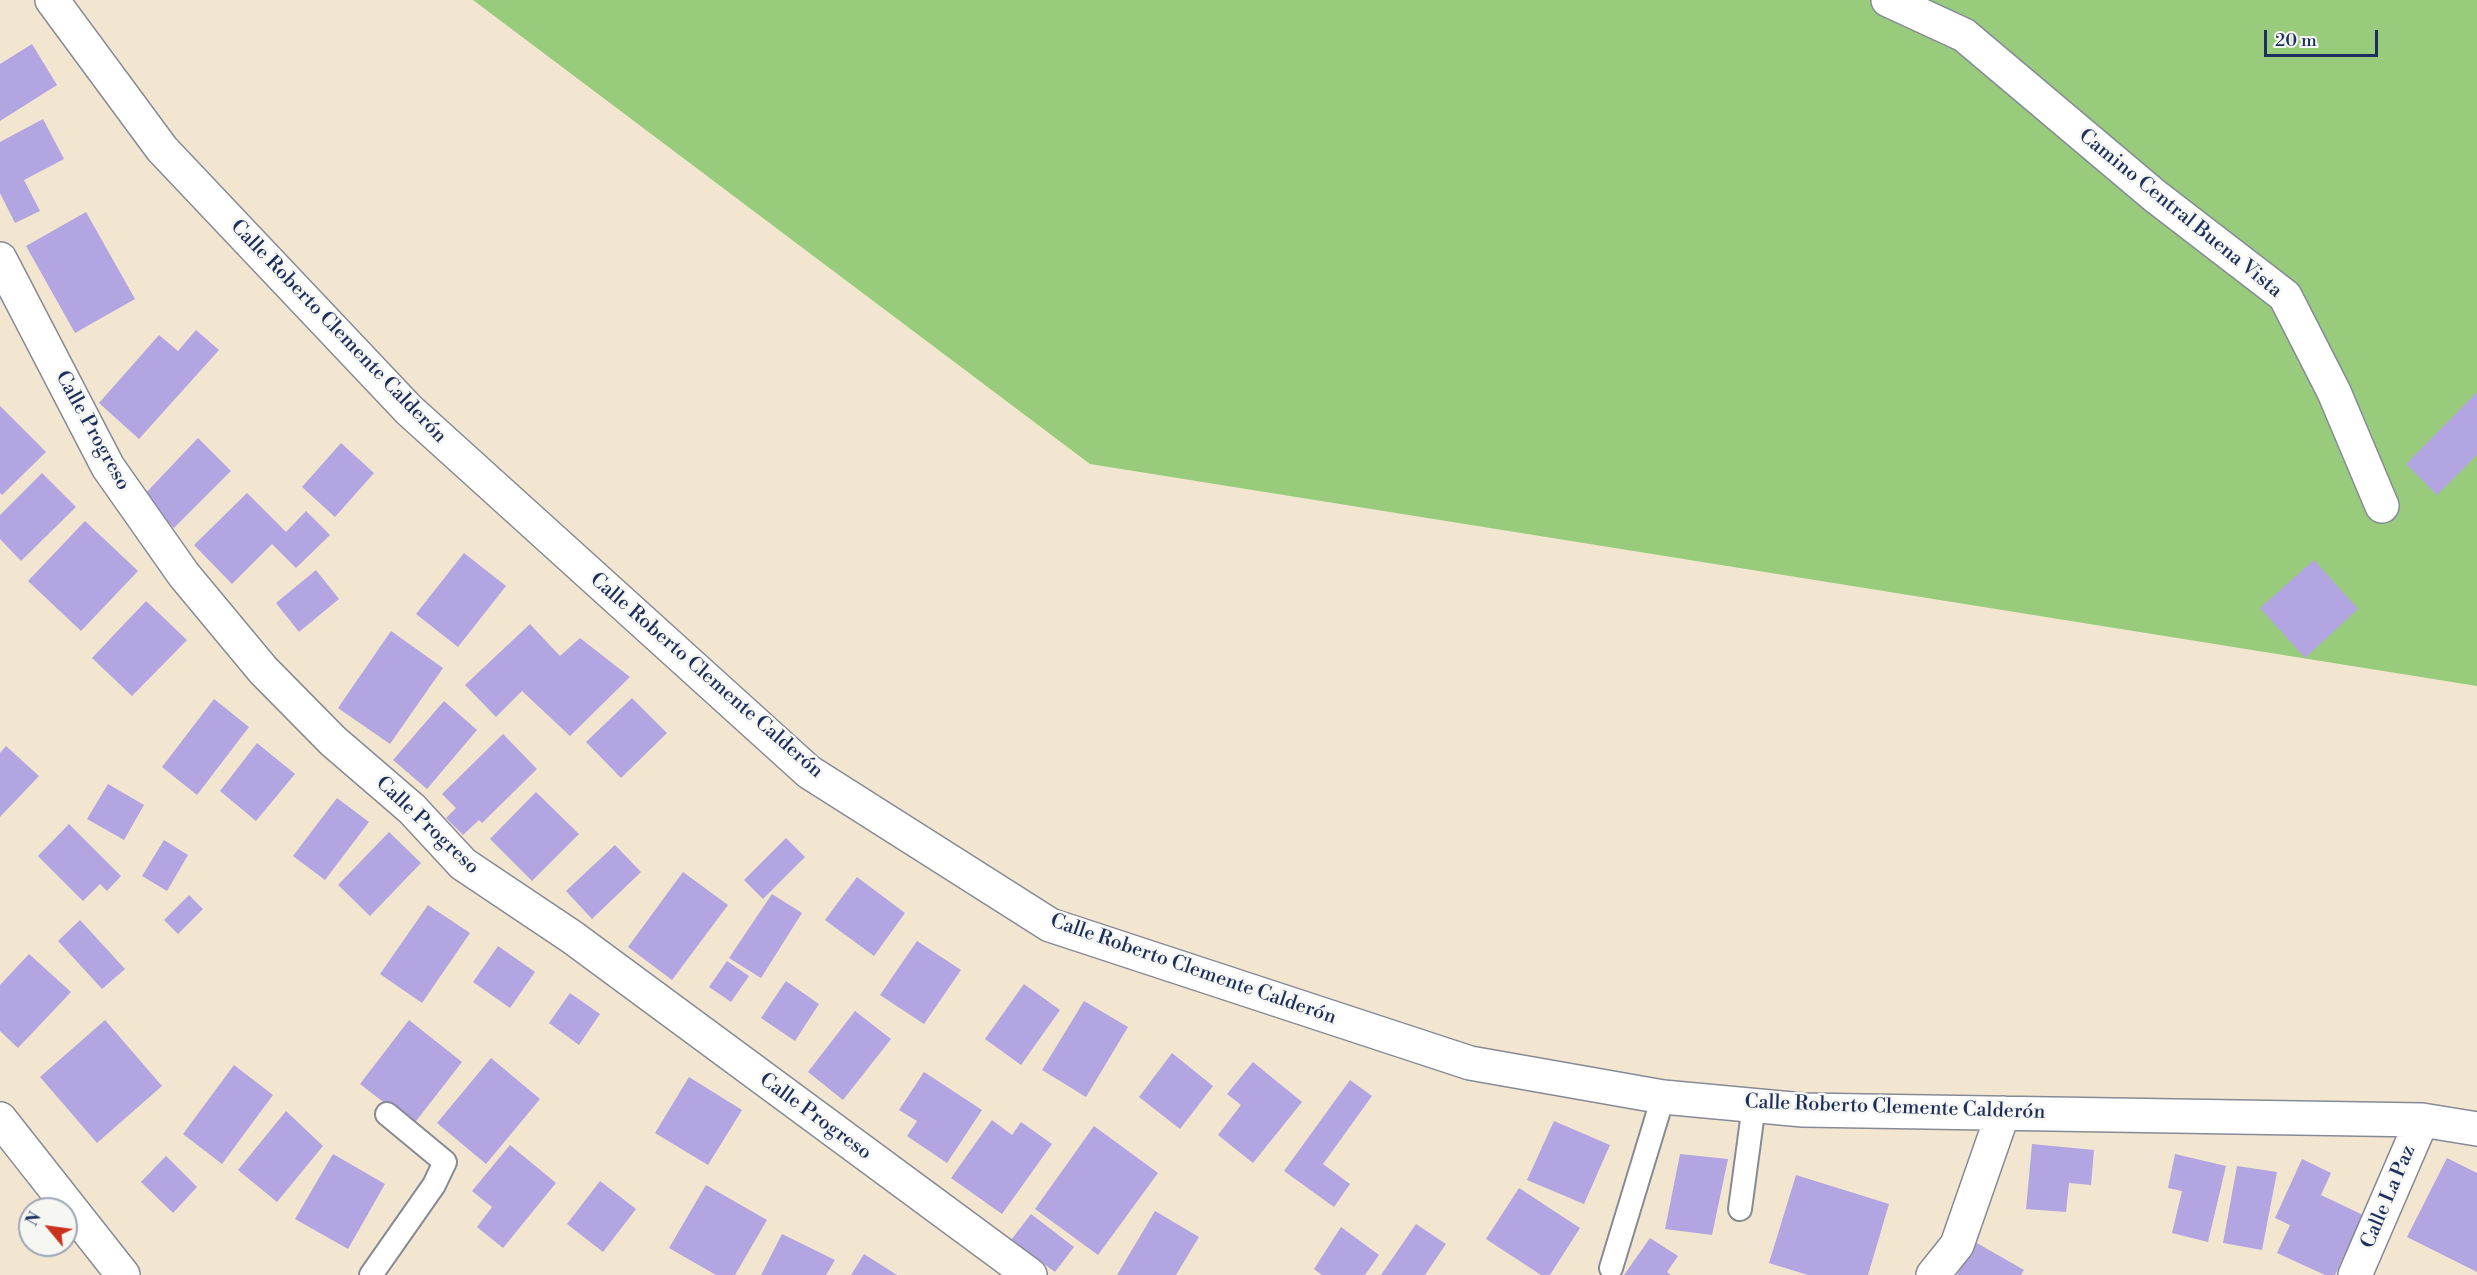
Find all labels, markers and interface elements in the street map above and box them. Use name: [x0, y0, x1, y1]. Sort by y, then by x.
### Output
scale bar: [2267, 18, 2381, 56]
text: 20 m: [2275, 29, 2317, 52]
street label: Camino Central Buena Vista: [2073, 125, 2287, 303]
street label: Calle Roberto Clemente Calderón: [225, 215, 451, 449]
street label: Calle Progreso: [49, 367, 135, 495]
street label: Calle Roberto Clemente Calderón: [585, 568, 827, 784]
street label: Calle Progreso: [370, 772, 484, 880]
street label: Calle Roberto Clemente Calderón: [1047, 910, 1339, 1030]
street label: Calle Progreso: [754, 1068, 876, 1166]
street label: Calle Roberto Clemente Calderón: [1744, 1091, 2046, 1125]
street label: Calle La Paz: [2357, 1142, 2421, 1252]
north arrow: [18, 1197, 78, 1257]
text: N: [22, 1209, 46, 1230]

